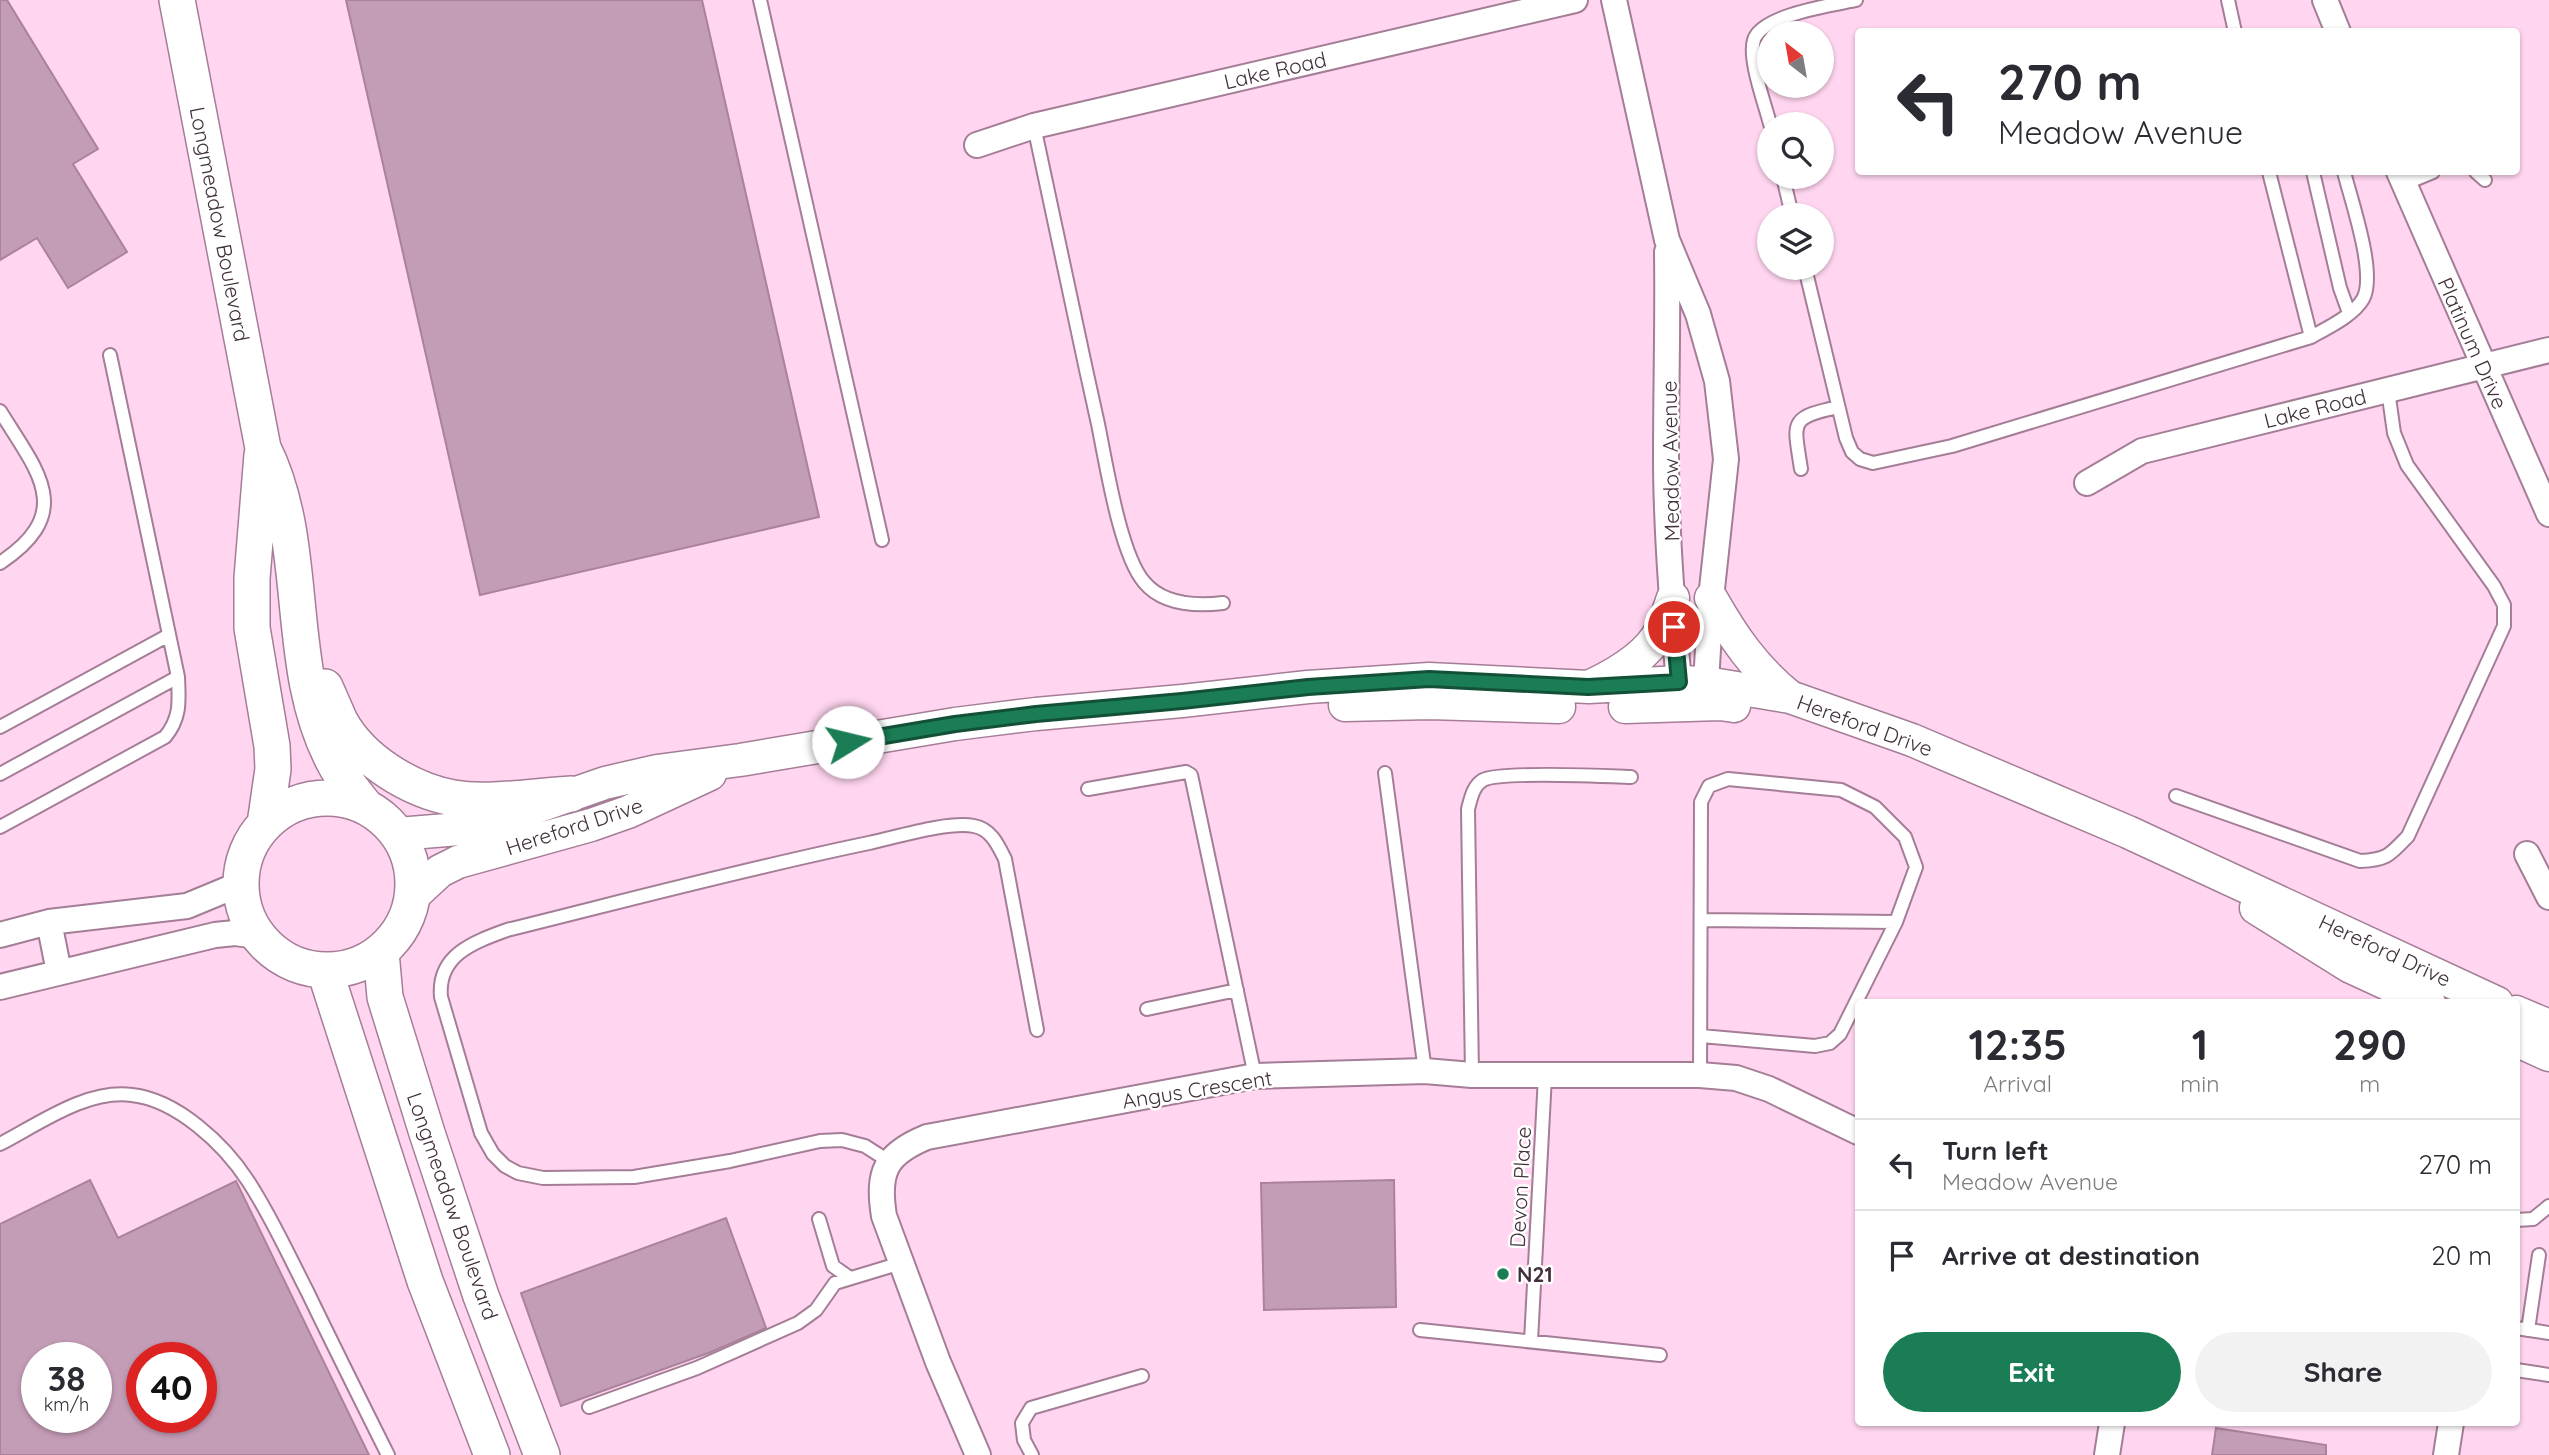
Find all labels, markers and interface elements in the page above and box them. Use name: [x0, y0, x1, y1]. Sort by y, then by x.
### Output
north arrow: [1757, 21, 1834, 98]
map controls: [1757, 21, 1834, 280]
street label: Lake Road: [1221, 46, 1329, 94]
text: 270 m: [1998, 51, 2142, 112]
icon: left: [1883, 56, 1974, 147]
street label: Longmeadow Boulevard: [184, 104, 256, 344]
button: search: [1757, 112, 1834, 189]
text: Meadow Avenue: [1998, 112, 2243, 152]
button: layers: [1757, 203, 1834, 280]
street label: Platinum Drive: [2432, 273, 2514, 413]
street label: Meadow Avenue: [1656, 380, 1684, 542]
street label: Lake Road: [2261, 383, 2369, 433]
pin: [1644, 597, 1704, 657]
icon: arrive: [1655, 608, 1693, 646]
street label: Hereford Drive: [1794, 688, 1936, 762]
position arrow: [811, 705, 885, 779]
street label: Hereford Drive: [502, 792, 646, 860]
street label: Hereford Drive: [2315, 908, 2455, 992]
text: 12:35: [1968, 1018, 2067, 1071]
text: 1: [2192, 1018, 2208, 1071]
text: 290: [2333, 1018, 2407, 1071]
street label: Angus Crescent: [1120, 1064, 1274, 1114]
text: Arrival: [1983, 1069, 2052, 1098]
text: min: [2180, 1069, 2220, 1098]
text: m: [2359, 1069, 2380, 1098]
street label: Longmeadow Boulevard: [402, 1089, 504, 1323]
street label: Devon Place: [1504, 1126, 1536, 1248]
text: Turn left: [1942, 1134, 2049, 1167]
icon: left: [1883, 1146, 1921, 1184]
text: 270 m: [2418, 1148, 2492, 1181]
text: Meadow Avenue: [1942, 1167, 2118, 1196]
icon: arrive: [1883, 1237, 1921, 1275]
text: Arrive at destination: [1942, 1239, 2200, 1272]
text: 20 m: [2431, 1239, 2492, 1272]
place label: N21: [1517, 1261, 1553, 1287]
marker: N21: [1495, 1266, 1511, 1282]
button: Exit: [1883, 1332, 2181, 1412]
button: Share: [2195, 1332, 2492, 1412]
speed limit sign: 40: [126, 1342, 217, 1433]
text: 38: [48, 1356, 85, 1400]
text: km/h: [44, 1393, 89, 1416]

